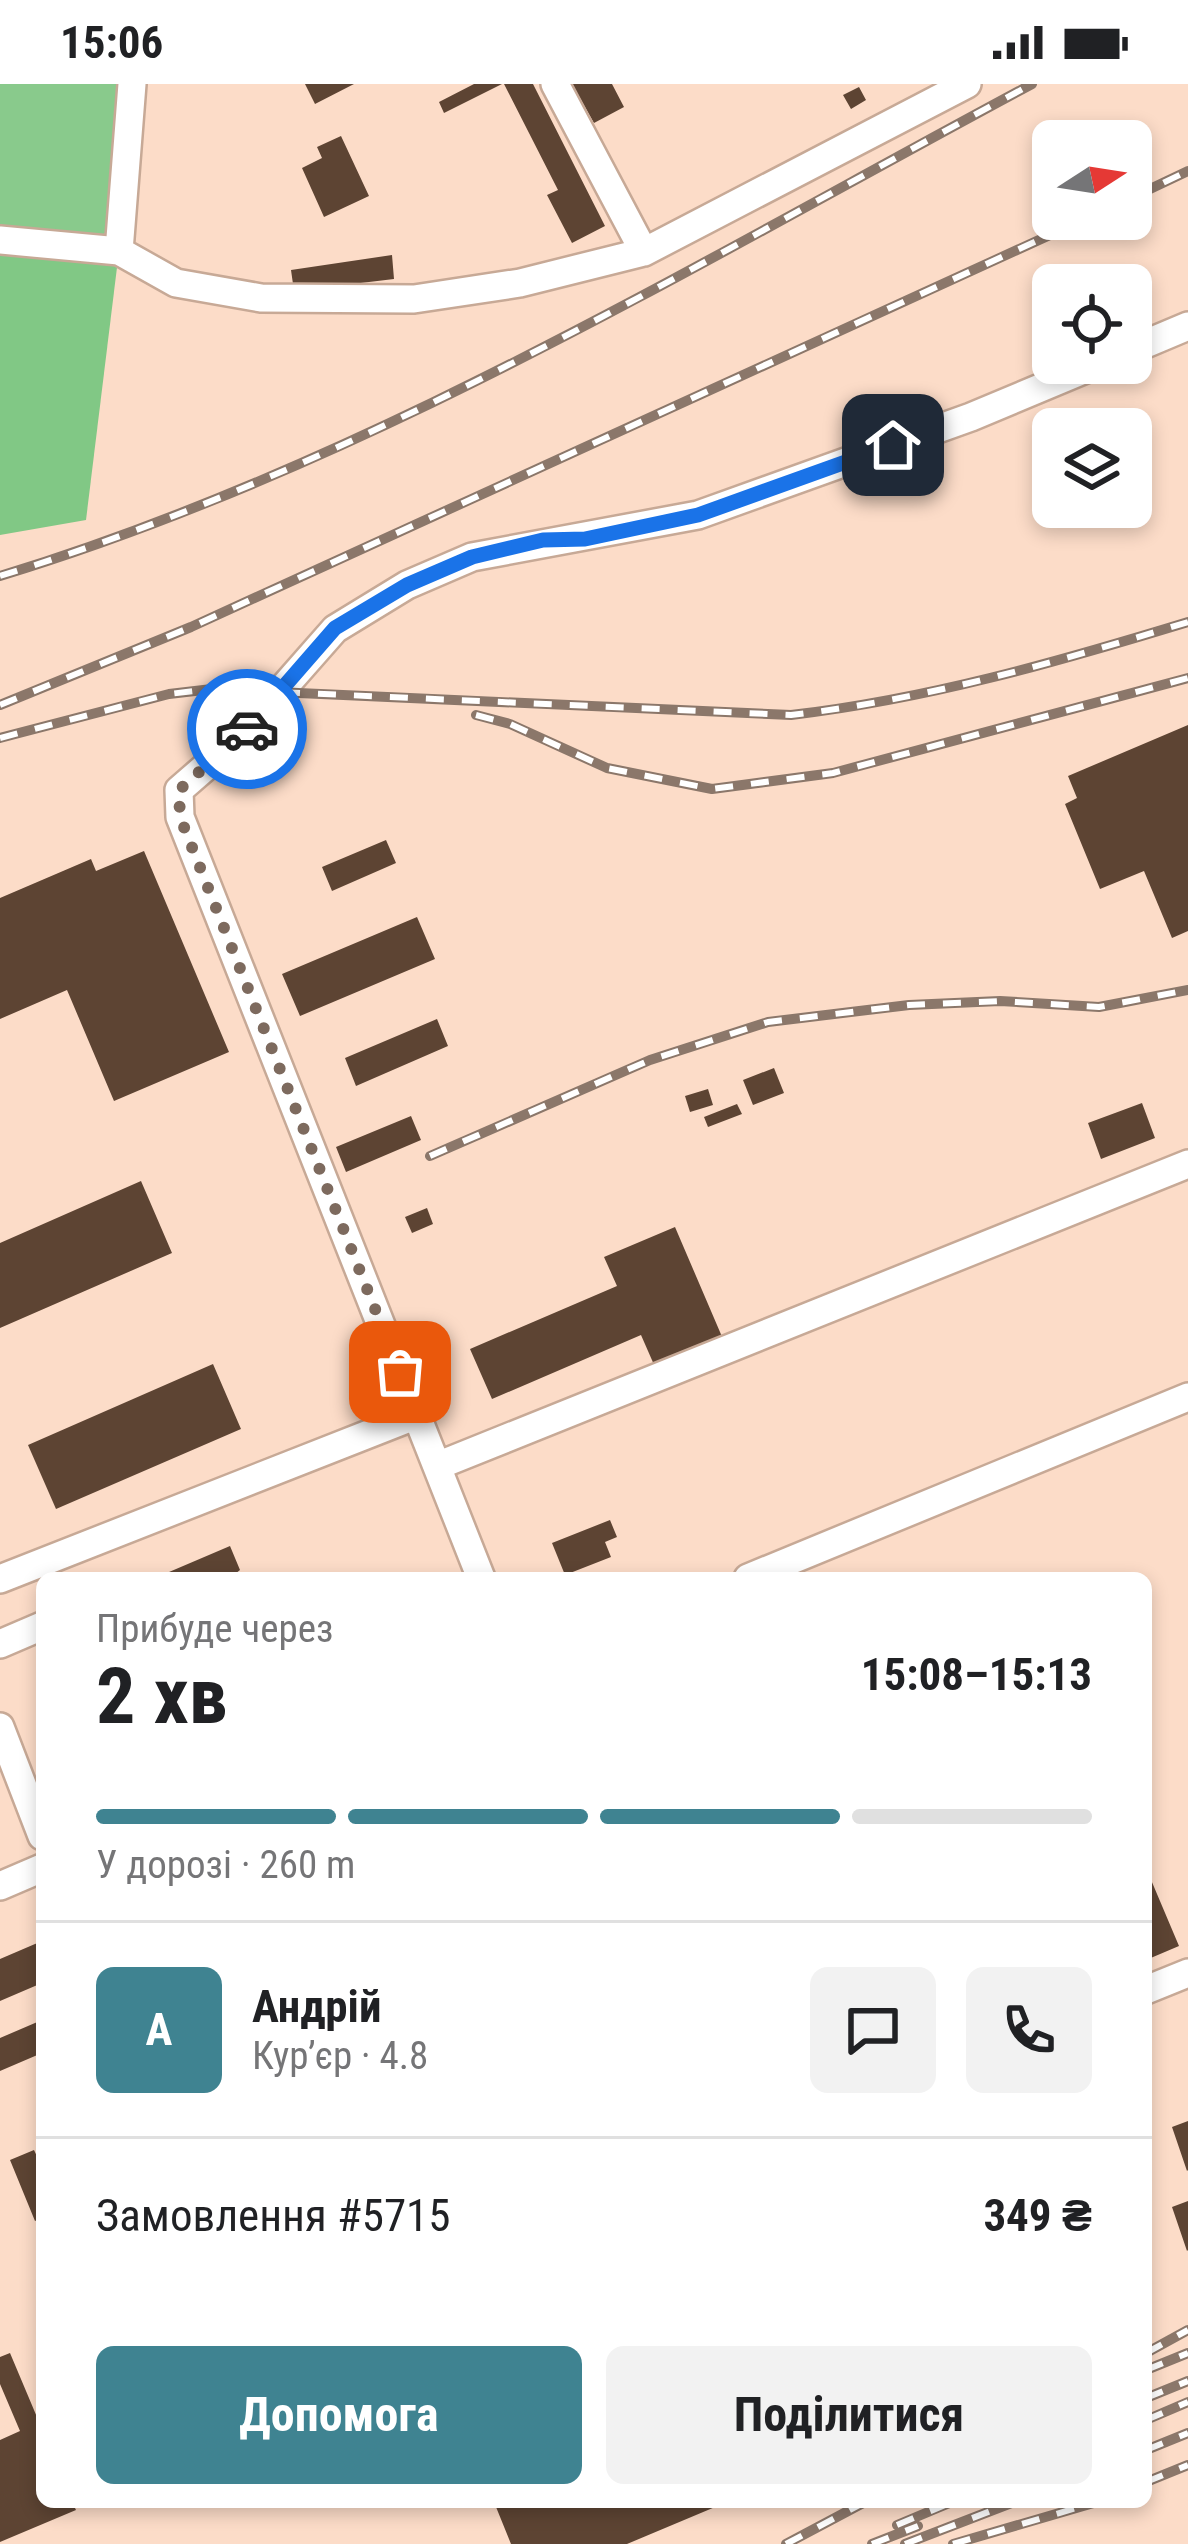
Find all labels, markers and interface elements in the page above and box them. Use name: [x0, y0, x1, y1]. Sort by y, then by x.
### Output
text: 15:06: [60, 16, 163, 69]
north arrow: [1032, 120, 1152, 240]
map controls: [1032, 120, 1152, 528]
button: locate: [1032, 264, 1152, 384]
pin: [842, 394, 944, 496]
button: layers: [1032, 408, 1152, 528]
icon: home: [860, 412, 926, 478]
courier: [187, 669, 307, 789]
icon: car: [214, 696, 280, 762]
pin: [349, 1321, 451, 1423]
icon: bag: [367, 1339, 433, 1405]
text: Прибуде через: [96, 1606, 333, 1652]
text: 15:08–15:13: [861, 1648, 1092, 1701]
text: 2 хв: [96, 1651, 228, 1742]
text: У дорозі · 260 m: [96, 1842, 355, 1888]
button: chat: [810, 1967, 936, 2093]
button: phone: [966, 1967, 1092, 2093]
text: Андрій: [252, 1980, 381, 2033]
text: А: [146, 2003, 172, 2056]
text: Кур’єр · 4.8: [252, 2033, 428, 2079]
text: Замовлення #5715: [96, 2189, 451, 2242]
text: 349 ₴: [983, 2189, 1092, 2242]
button: Допомога: [96, 2346, 582, 2484]
button: Поділитися: [606, 2346, 1092, 2484]

